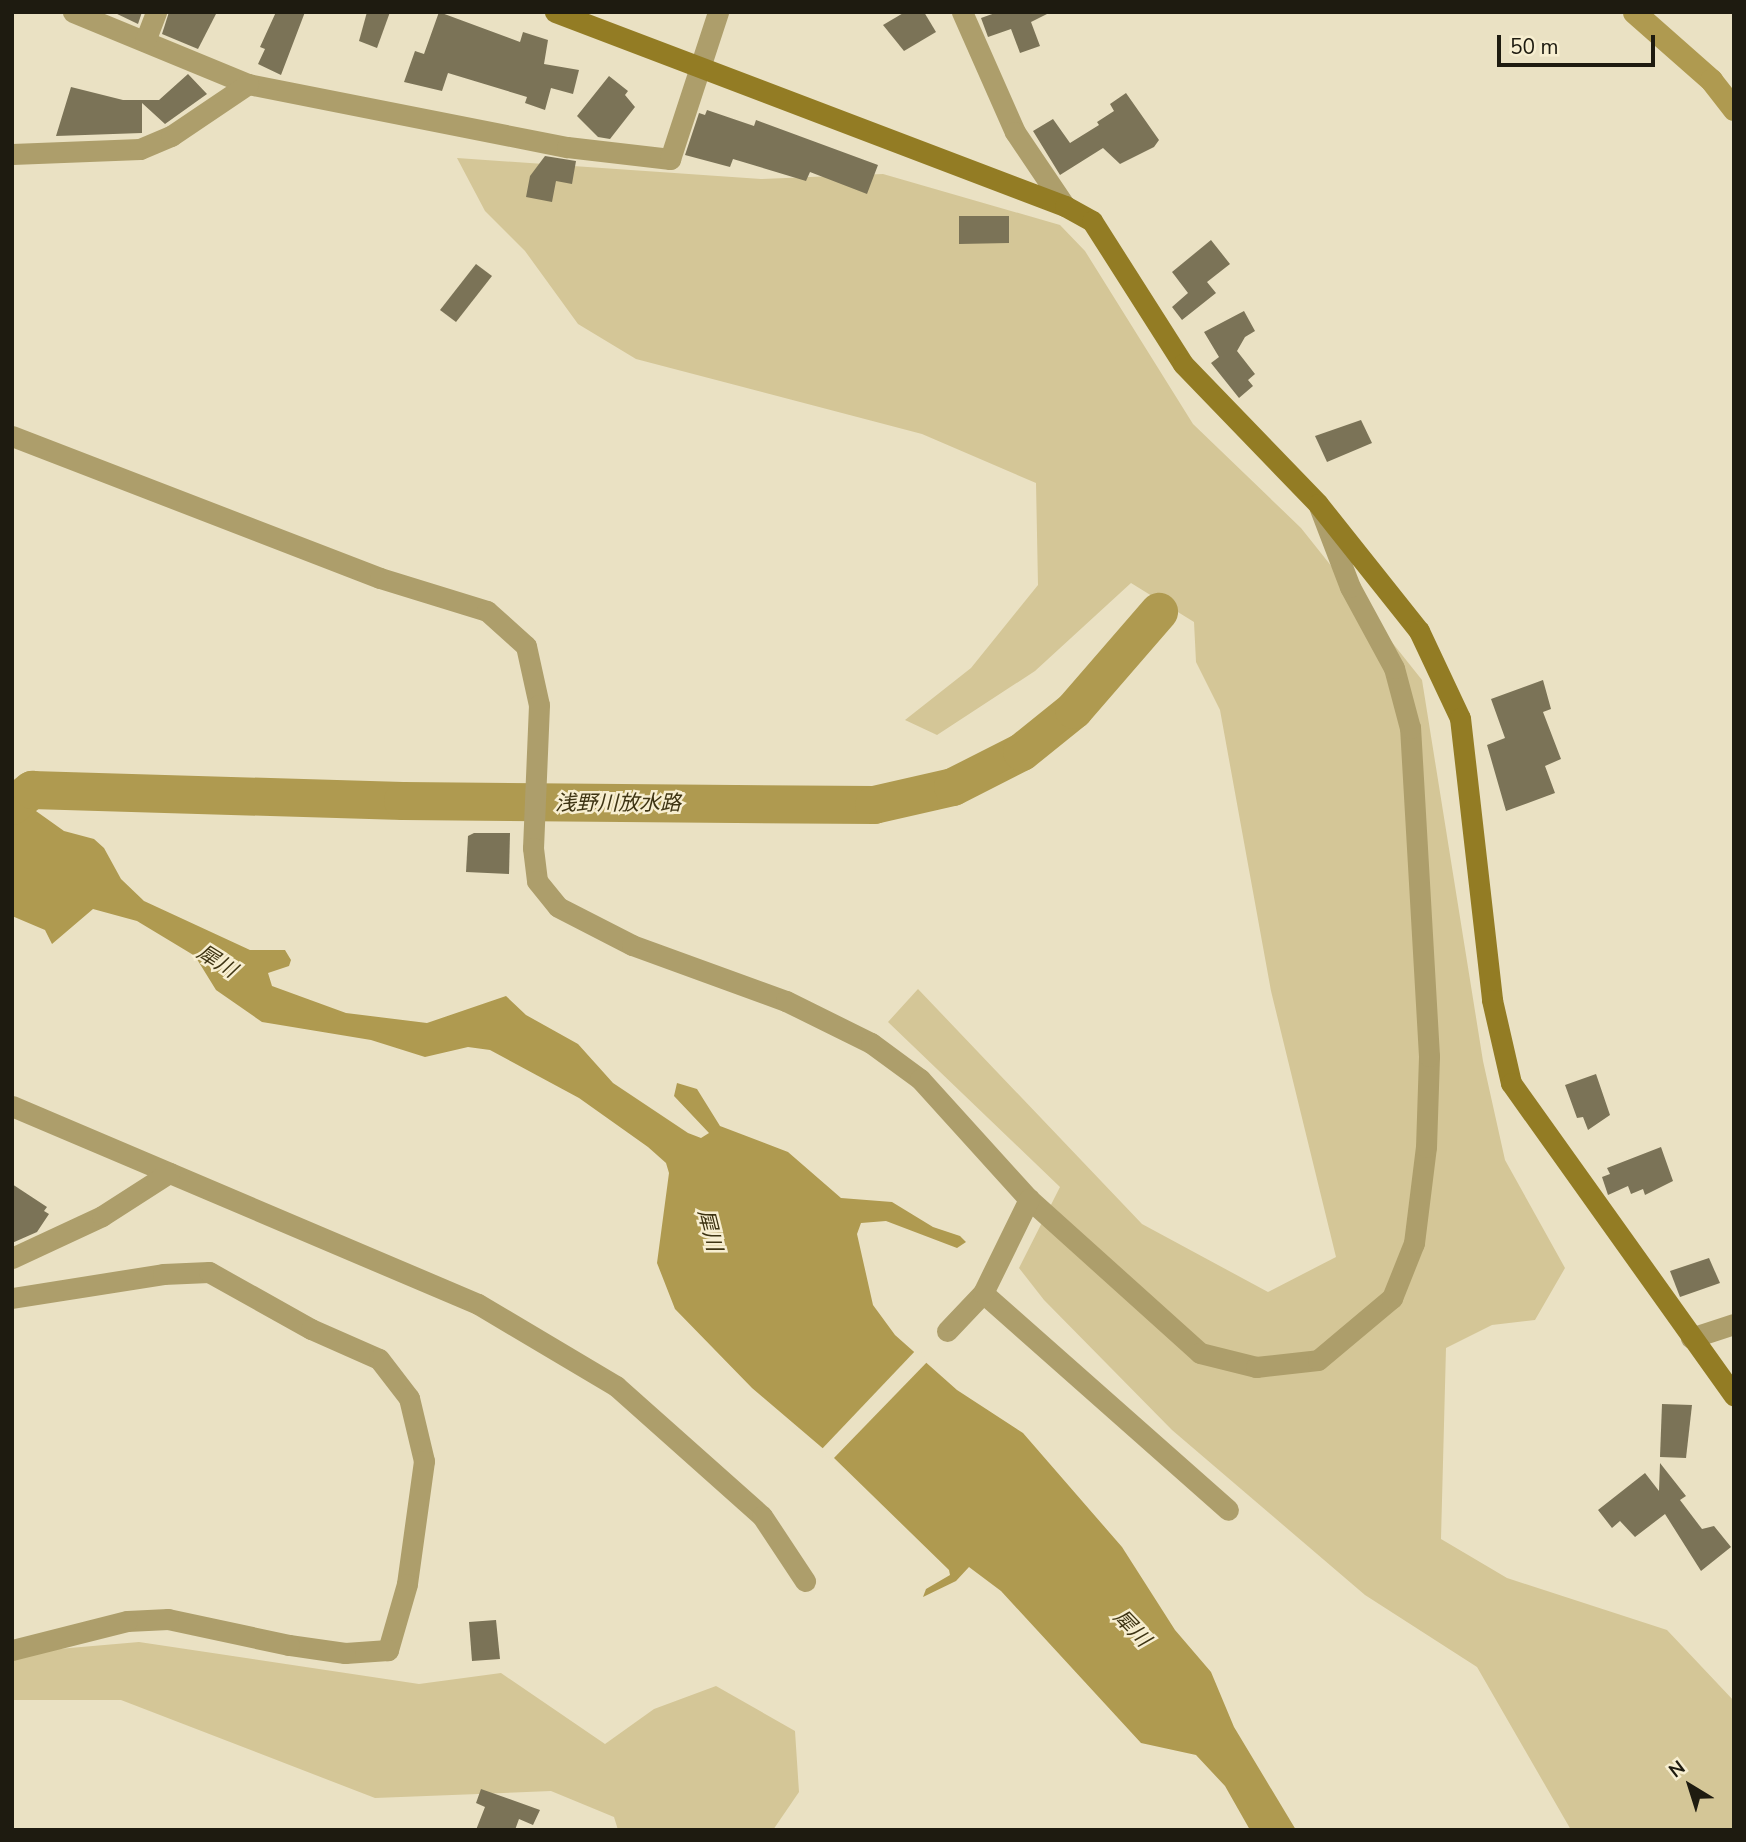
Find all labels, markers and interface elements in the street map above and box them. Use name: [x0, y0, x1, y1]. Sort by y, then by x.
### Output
scale bar: [1501, 21, 1658, 65]
text: 50 m: [1510, 33, 1559, 61]
water label: 浅野川放水路: [555, 790, 681, 816]
water label: 犀川: [193, 939, 241, 983]
water label: 犀川: [693, 1207, 727, 1253]
water label: 犀川: [1108, 1604, 1156, 1652]
north arrow: [1655, 1751, 1725, 1821]
text: N: [1663, 1755, 1691, 1784]

